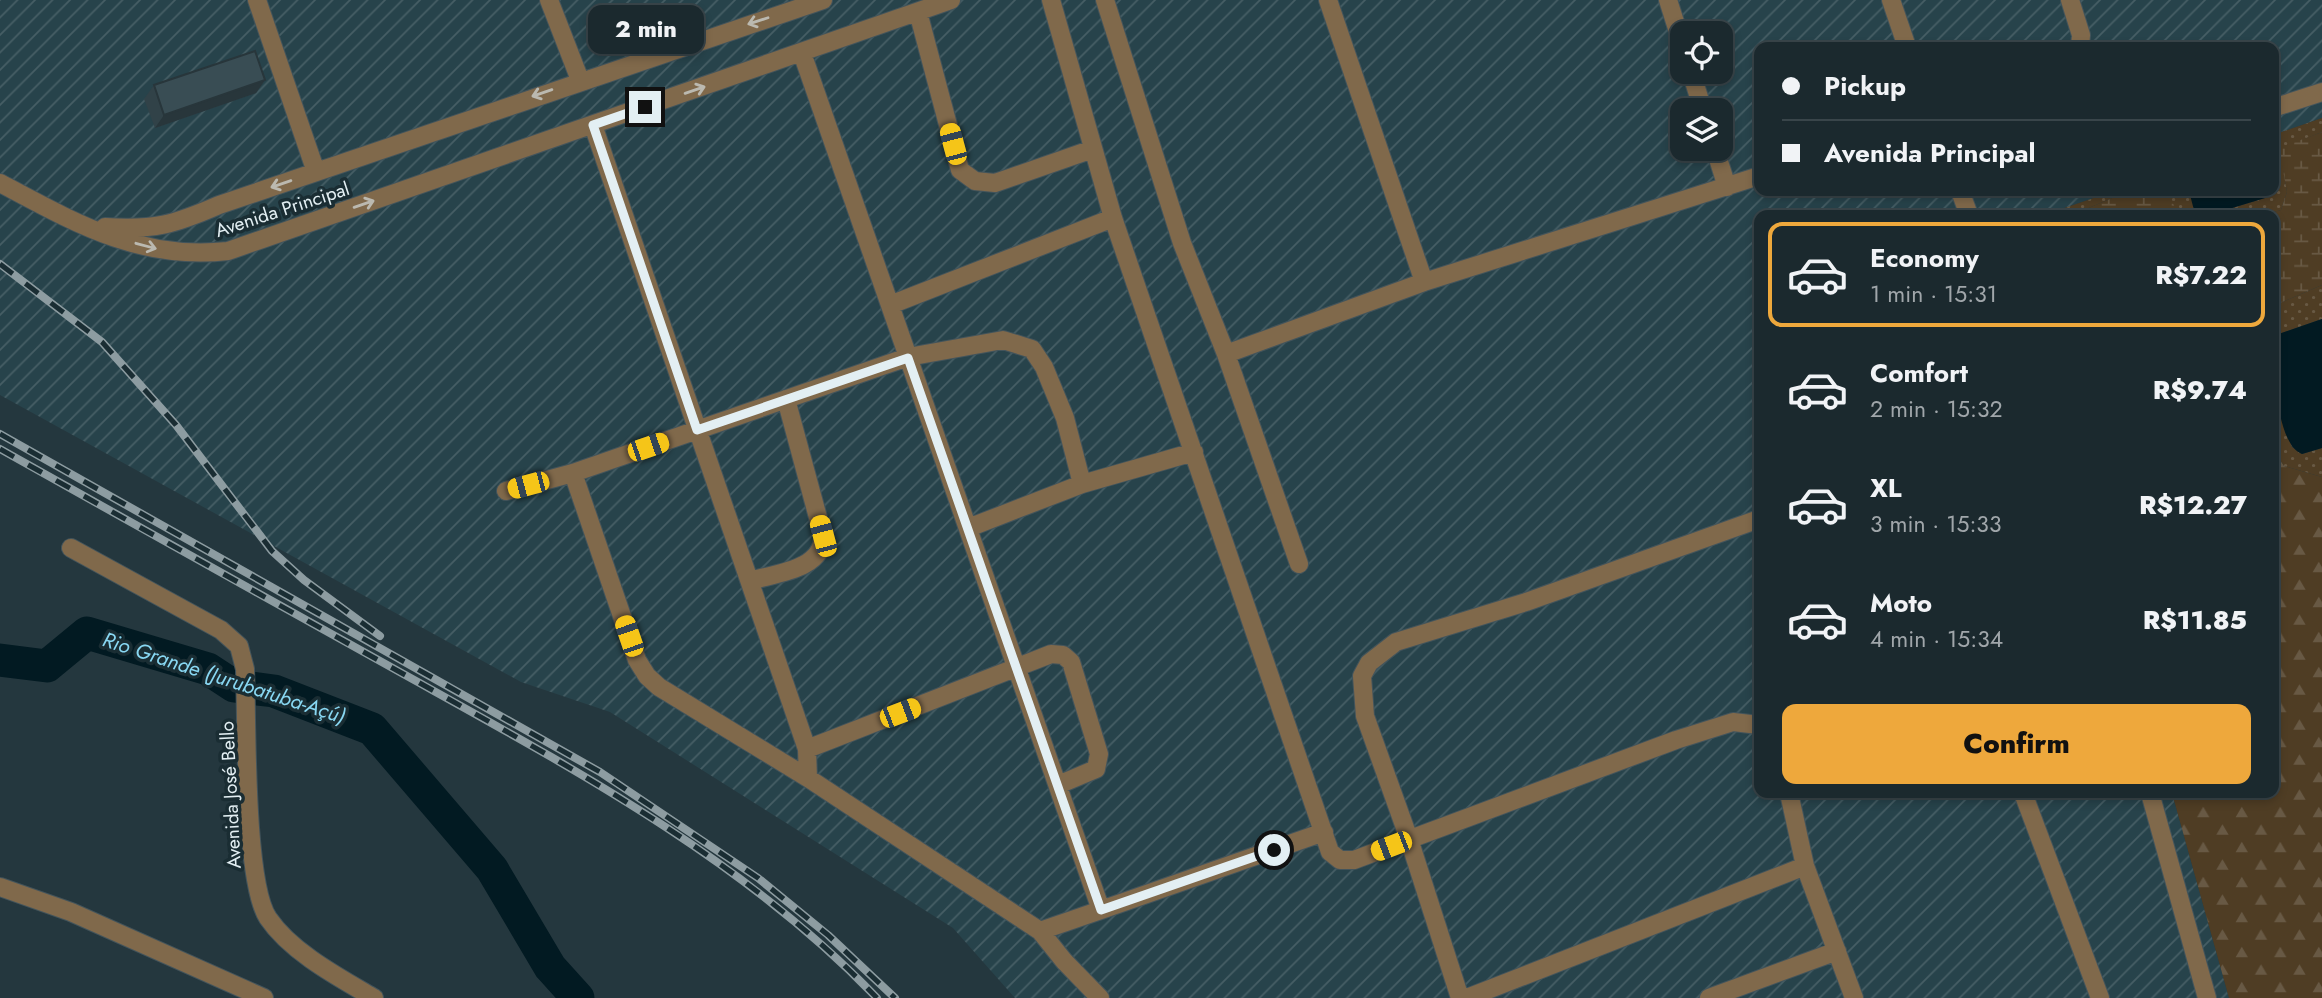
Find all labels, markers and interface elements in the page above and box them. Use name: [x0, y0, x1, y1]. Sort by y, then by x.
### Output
callout: 2 min: [587, 6, 703, 55]
text: 2 min: [615, 12, 677, 46]
one-way arrow: [747, 16, 769, 29]
map controls: [1670, 21, 1733, 161]
button: locate: [1670, 21, 1733, 84]
text: Pickup: [1824, 67, 1906, 105]
one-way arrow: [684, 83, 706, 95]
one-way arrow: [532, 88, 554, 100]
route end: [629, 91, 661, 123]
button: layers: [1670, 98, 1733, 161]
car: [938, 121, 969, 167]
text: Avenida Principal: [1824, 134, 2036, 172]
street label: Avenida Principal: [211, 175, 353, 244]
one-way arrow: [270, 178, 292, 191]
one-way arrow: [353, 197, 375, 209]
text: Economy: [1870, 239, 1979, 277]
one-way arrow: [135, 241, 157, 254]
icon: car: [1786, 243, 1849, 306]
text: R$7.22: [2155, 256, 2247, 294]
text: 1 min · 15:31: [1870, 277, 1997, 311]
text: Comfort: [1870, 354, 1968, 392]
icon: car: [1786, 358, 1849, 421]
text: R$9.74: [2153, 371, 2247, 409]
text: 2 min · 15:32: [1870, 392, 2003, 426]
car: [625, 430, 672, 464]
car: [505, 469, 552, 501]
text: XL: [1870, 469, 1902, 507]
icon: car: [1786, 473, 1849, 536]
text: R$12.27: [2139, 486, 2247, 524]
text: 3 min · 15:33: [1870, 507, 2002, 541]
car: [808, 513, 839, 559]
text: Moto: [1870, 584, 1932, 622]
icon: car: [1786, 588, 1849, 651]
text: R$11.85: [2143, 601, 2247, 639]
car: [613, 613, 646, 659]
text: 4 min · 15:34: [1870, 622, 2003, 656]
water label: Rio Grande (Jurubatuba-Açú): [99, 625, 349, 731]
car: [877, 696, 924, 730]
button: Confirm: [1782, 704, 2251, 784]
street label: Avenida José Bello: [213, 721, 248, 869]
car: [1368, 829, 1415, 863]
route start: [1258, 834, 1290, 866]

